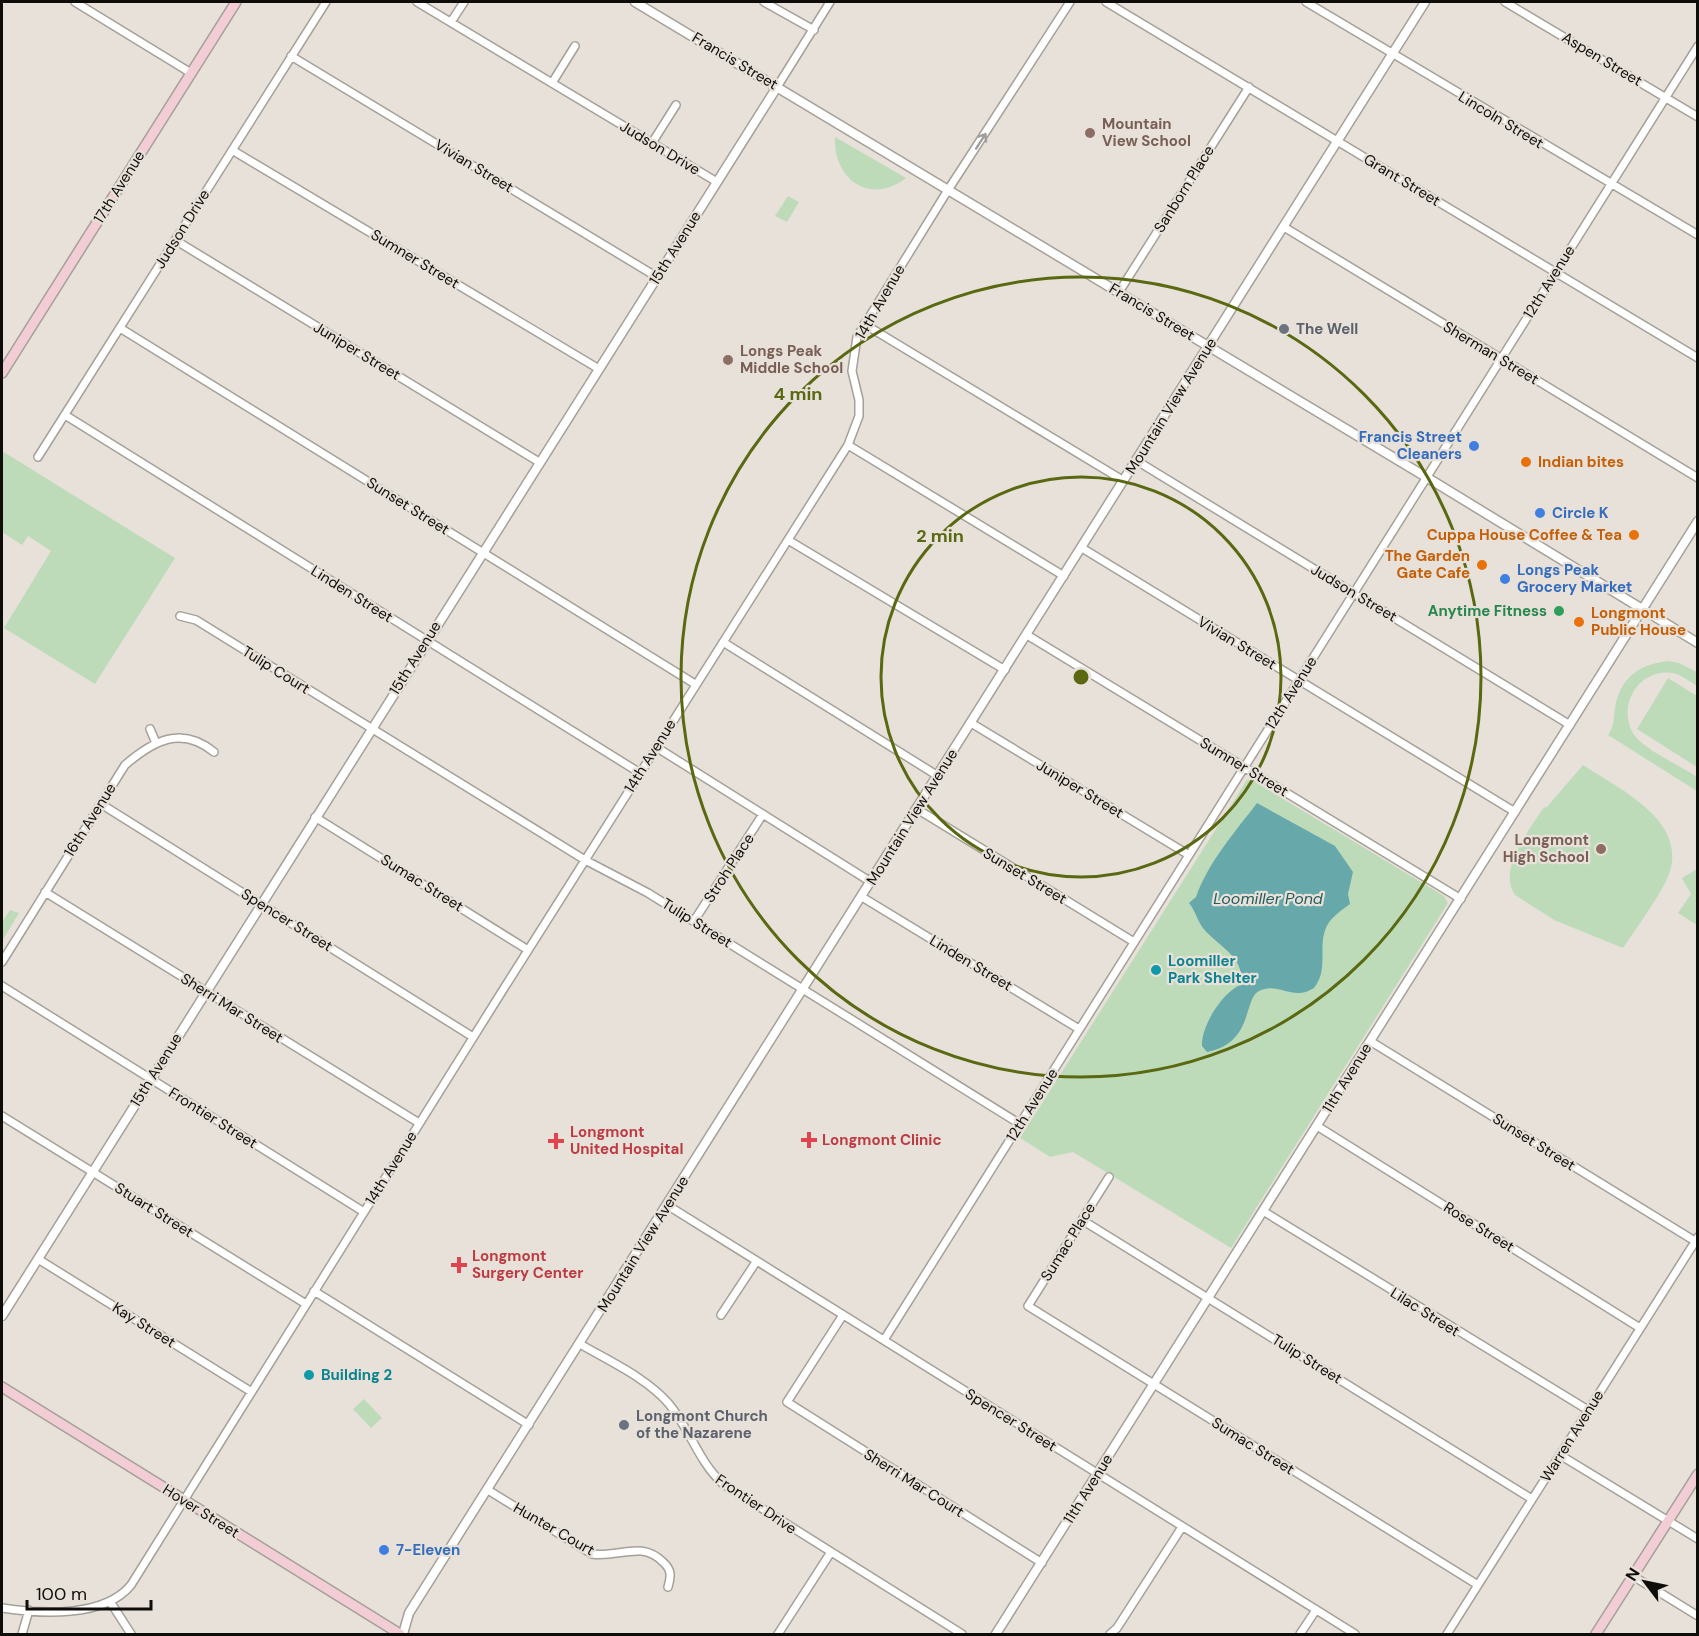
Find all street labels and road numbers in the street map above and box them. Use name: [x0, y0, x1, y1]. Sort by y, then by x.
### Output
street label: Aspen Street: [1558, 27, 1646, 91]
street label: Francis Street: [688, 28, 782, 94]
street label: Lincoln Street: [1455, 87, 1547, 153]
street label: Judson Drive: [616, 116, 704, 180]
street label: Vivian Street: [431, 135, 517, 197]
street label: Sanborn Place: [1149, 142, 1219, 236]
street label: 17th Avenue: [89, 147, 149, 227]
street label: Grant Street: [1360, 149, 1444, 211]
street label: Judson Drive: [150, 186, 214, 272]
street label: 15th Avenue: [644, 207, 706, 289]
street label: Sumner Street: [367, 225, 463, 293]
street label: 12th Avenue: [1519, 242, 1579, 322]
street label: 14th Avenue: [851, 261, 909, 343]
street label: Francis Street: [1105, 279, 1199, 345]
street label: Juniper Street: [310, 317, 404, 385]
street label: Sherman Street: [1440, 317, 1543, 389]
street label: Mountain View Avenue: [1121, 334, 1221, 478]
street label: Sunset Street: [363, 473, 453, 539]
street label: Judson Street: [1307, 559, 1401, 627]
street label: Linden Street: [307, 561, 397, 627]
street label: Vivian Street: [1194, 612, 1280, 674]
street label: 15th Avenue: [384, 617, 446, 699]
street label: Tulip Court: [238, 641, 314, 699]
street label: 12th Avenue: [1261, 653, 1321, 733]
street label: 14th Avenue: [619, 715, 681, 797]
street label: Sumner Street: [1196, 733, 1292, 801]
street label: Mountain View Avenue: [862, 745, 962, 889]
street label: Juniper Street: [1033, 755, 1127, 823]
street label: 16th Avenue: [59, 779, 121, 861]
street label: Stroh Place: [699, 830, 759, 906]
street label: Sunset Street: [980, 843, 1071, 909]
street label: Sumac Street: [377, 850, 467, 916]
street label: Spencer Street: [237, 884, 337, 956]
street label: Tulip Street: [658, 894, 736, 952]
street label: Linden Street: [926, 930, 1016, 996]
street label: Sherri Mar Street: [177, 968, 287, 1048]
street label: 15th Avenue: [125, 1029, 187, 1111]
street label: 11th Avenue: [1318, 1039, 1376, 1117]
street label: 12th Avenue: [1002, 1065, 1062, 1145]
street label: Frontier Street: [165, 1083, 261, 1153]
street label: Sunset Street: [1489, 1109, 1579, 1175]
street label: 14th Avenue: [360, 1127, 422, 1209]
street label: Mountain View Avenue: [593, 1172, 693, 1316]
street label: Stuart Street: [111, 1178, 197, 1242]
street label: Rose Street: [1440, 1197, 1518, 1257]
street label: Sumac Place: [1036, 1199, 1100, 1285]
street label: Lilac Street: [1387, 1283, 1464, 1341]
street label: Kay Street: [109, 1298, 180, 1352]
street label: Tulip Street: [1268, 1330, 1346, 1388]
street label: Spencer Street: [961, 1384, 1061, 1456]
street label: Warren Avenue: [1536, 1386, 1608, 1486]
street label: Sumac Street: [1208, 1413, 1298, 1479]
street label: Sherri Mar Court: [860, 1444, 968, 1522]
street label: 11th Avenue: [1059, 1450, 1117, 1528]
street label: Frontier Drive: [712, 1469, 800, 1539]
street label: Hover Street: [159, 1480, 243, 1543]
street label: Hunter Court: [510, 1498, 598, 1560]

